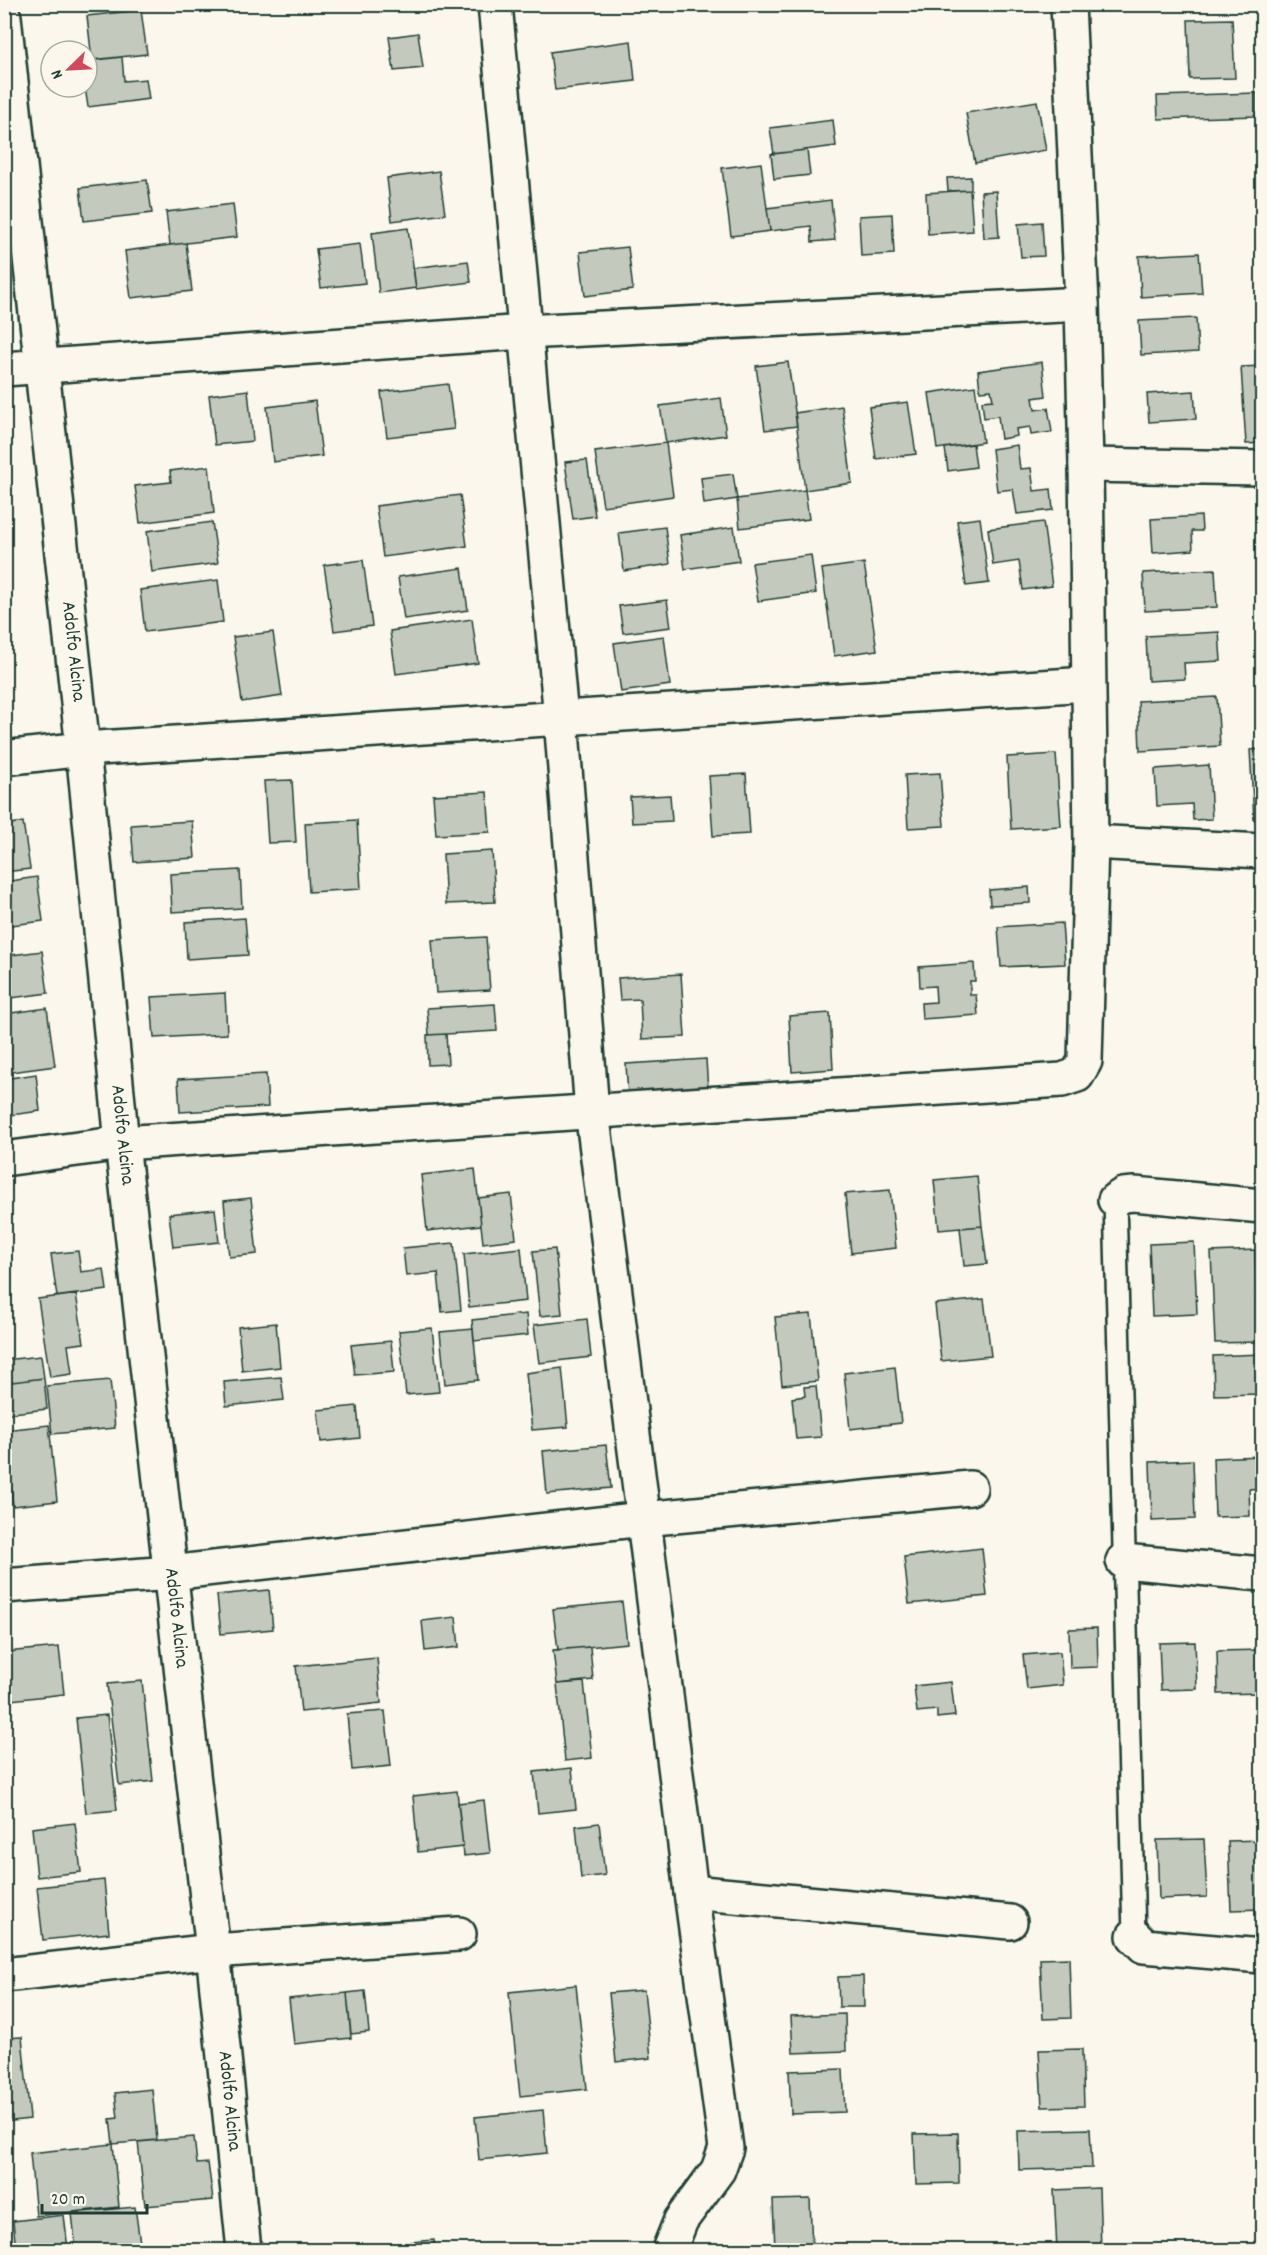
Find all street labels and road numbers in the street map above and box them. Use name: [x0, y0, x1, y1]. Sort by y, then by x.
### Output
street label: Adolfo Alcina: [53, 600, 92, 703]
street label: Adolfo Alcina: [102, 1083, 141, 1187]
street label: Adolfo Alcina: [156, 1566, 195, 1670]
street label: Adolfo Alcina: [209, 2049, 248, 2153]

